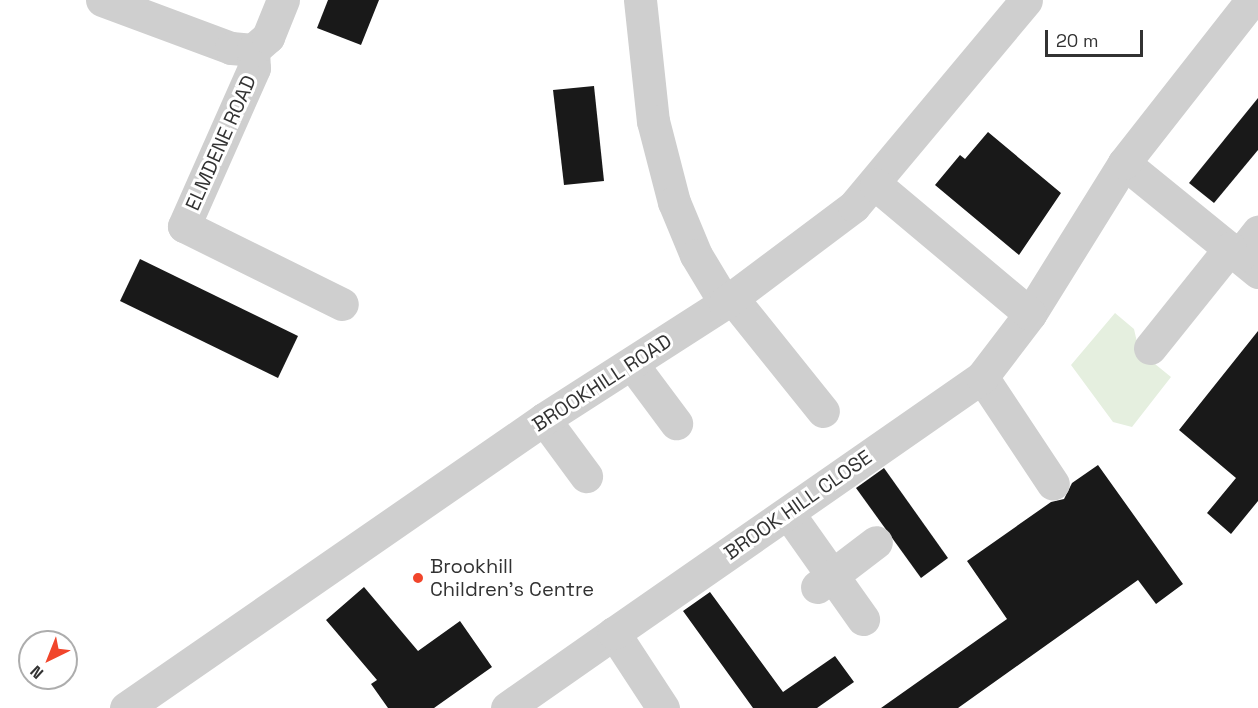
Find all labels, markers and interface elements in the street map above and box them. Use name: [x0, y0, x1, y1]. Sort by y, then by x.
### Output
scale bar: [1048, 18, 1146, 56]
text: 20 m: [1056, 29, 1099, 52]
street label: ELMDENE ROAD: [180, 72, 262, 214]
street label: BROOKHILL ROAD: [528, 329, 676, 437]
street label: BROOK HILL CLOSE: [719, 445, 877, 565]
place label: Brookhill Children’s Centre: [430, 554, 594, 601]
marker: Brookhill Children’s Centre: [411, 571, 425, 585]
north arrow: [18, 630, 78, 690]
text: N: [26, 661, 48, 683]

